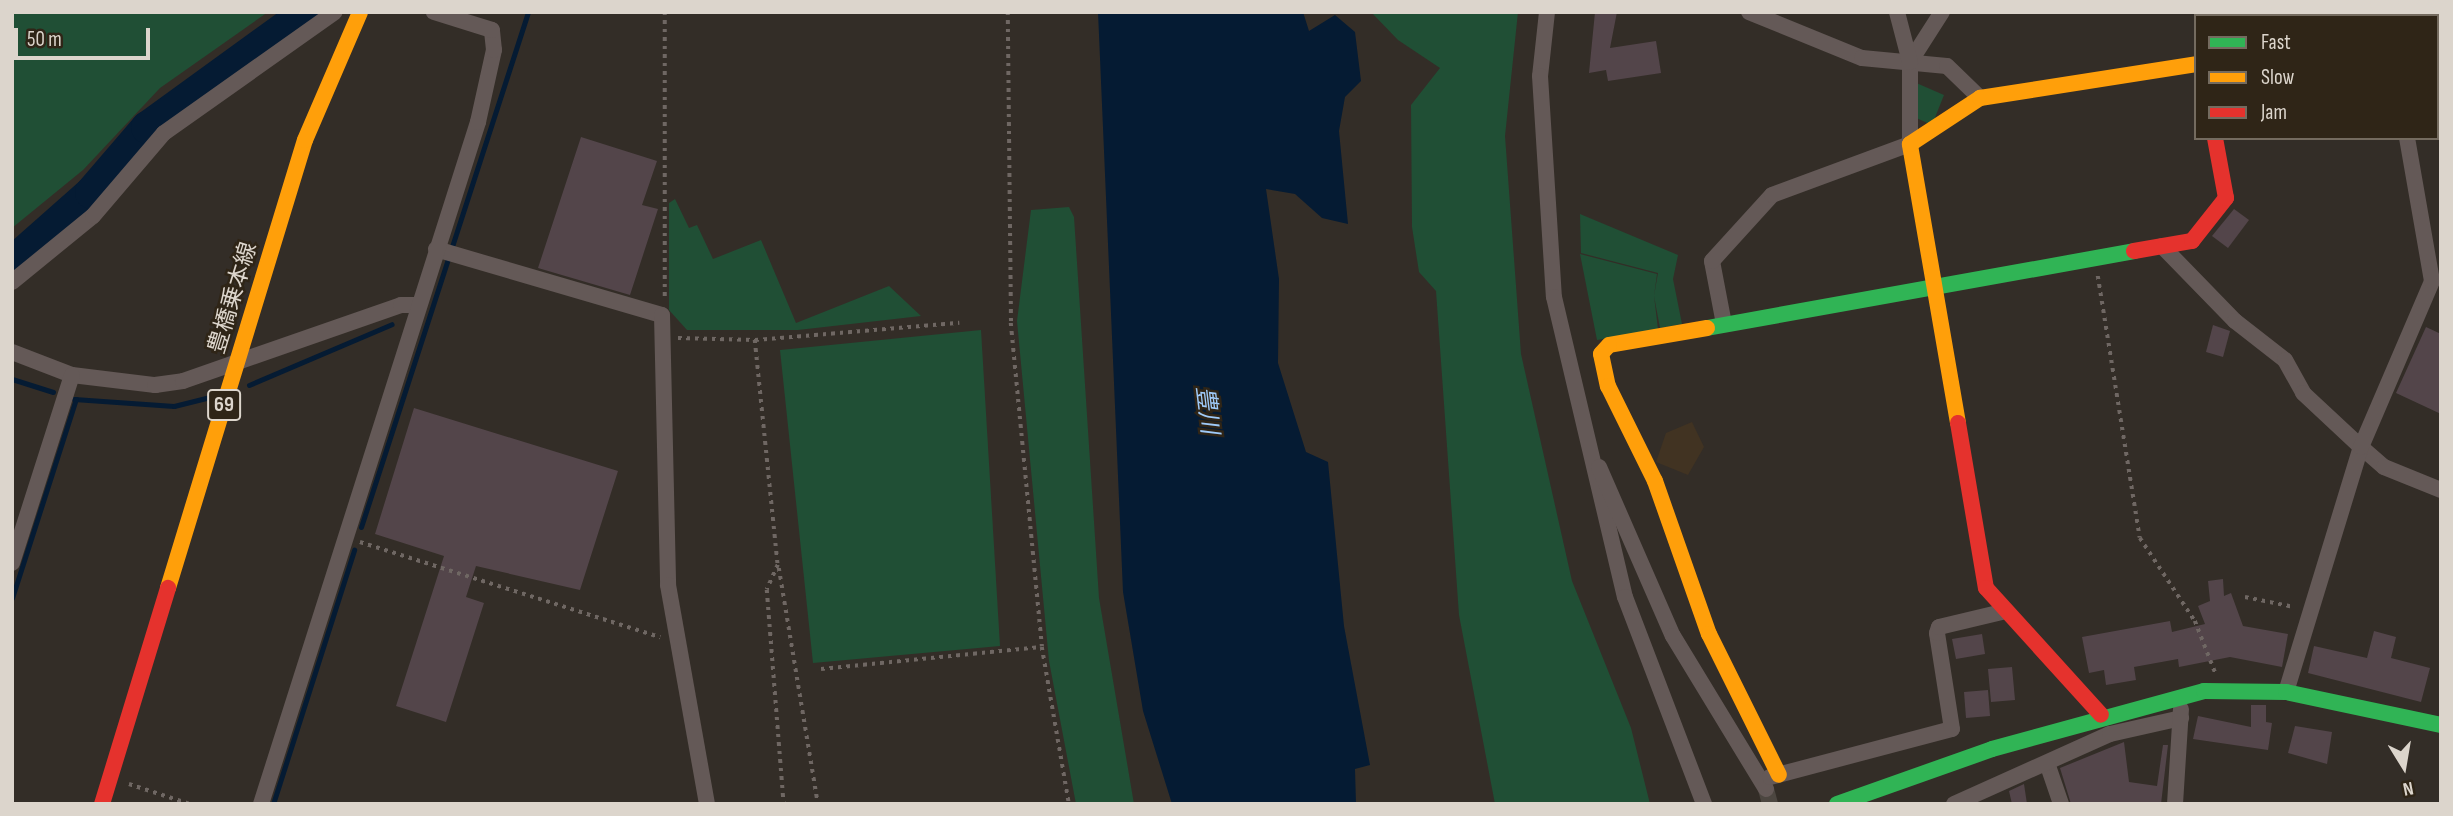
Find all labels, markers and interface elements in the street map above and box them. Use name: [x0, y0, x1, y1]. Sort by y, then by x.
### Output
scale bar: [18, 14, 154, 58]
legend: [2194, 14, 2439, 140]
text: 50 m: [27, 27, 62, 52]
text: Fast: [2261, 30, 2291, 55]
text: Slow: [2261, 65, 2294, 90]
text: Jam: [2261, 100, 2287, 125]
street label: 豊橋乗本線: [203, 239, 263, 357]
water label: 豊川: [1190, 384, 1224, 436]
road number: 69: [206, 388, 242, 422]
north arrow: [2369, 732, 2439, 802]
text: N: [2401, 776, 2415, 800]

